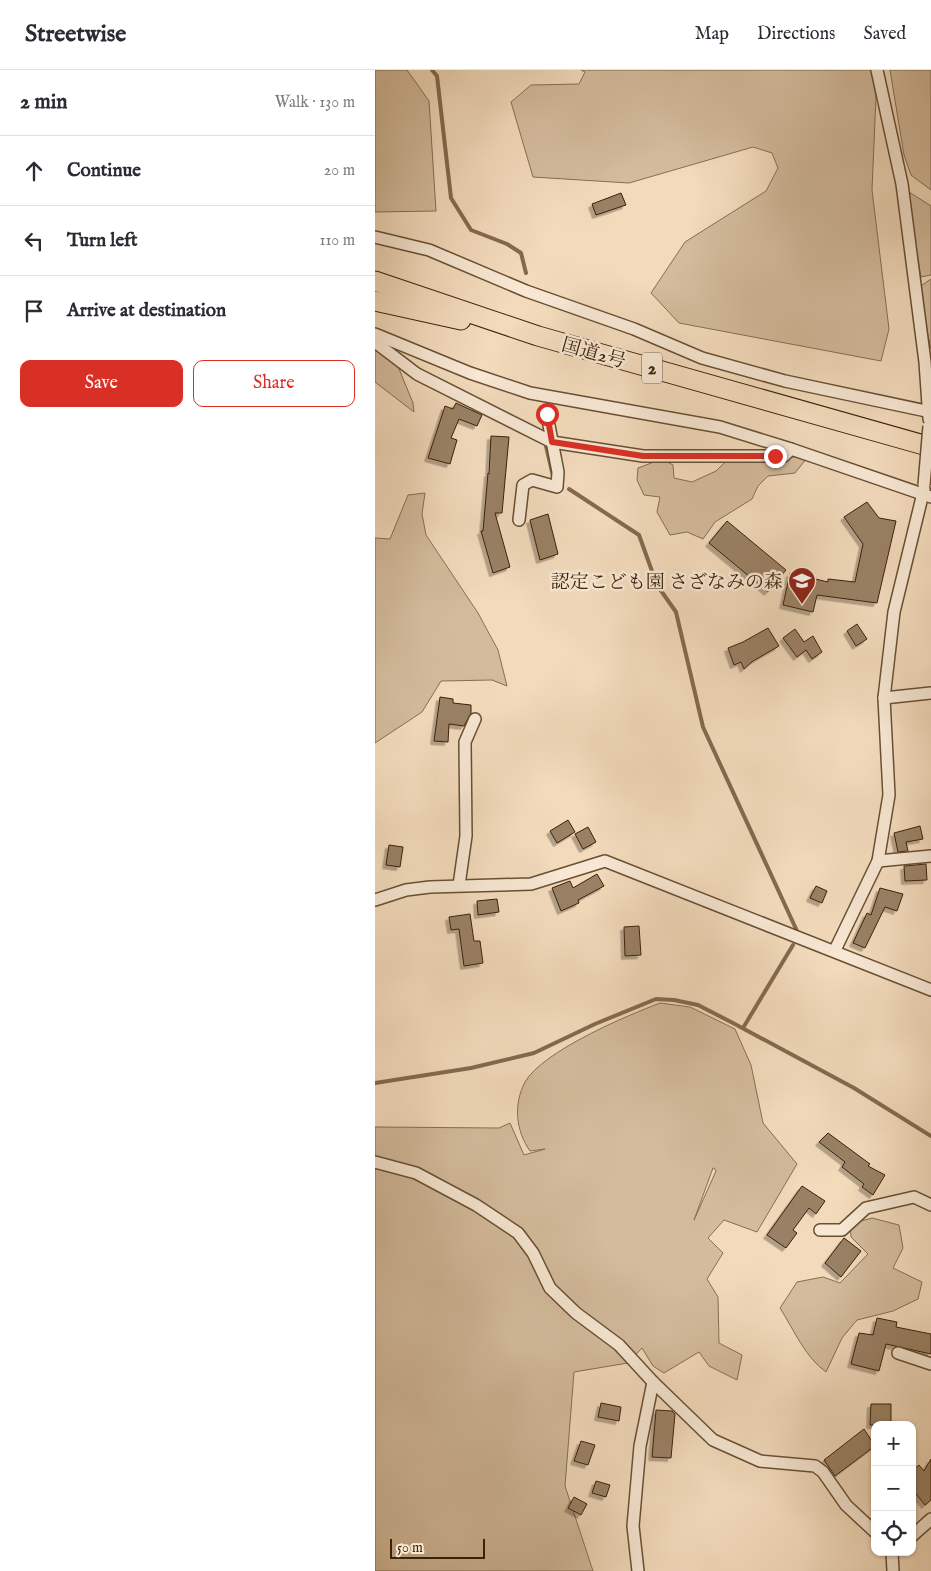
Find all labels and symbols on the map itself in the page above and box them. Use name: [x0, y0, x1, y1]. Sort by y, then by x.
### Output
street label: 国道2号: [558, 333, 628, 375]
road number: 2: [642, 352, 662, 384]
route start: [536, 403, 559, 426]
route end: [764, 445, 787, 468]
school or university icon: 認定こども園 さざなみの森: [787, 566, 817, 605]
place label: 認定こども園 さざなみの森: [551, 571, 783, 595]
scale bar: [390, 1536, 485, 1559]

